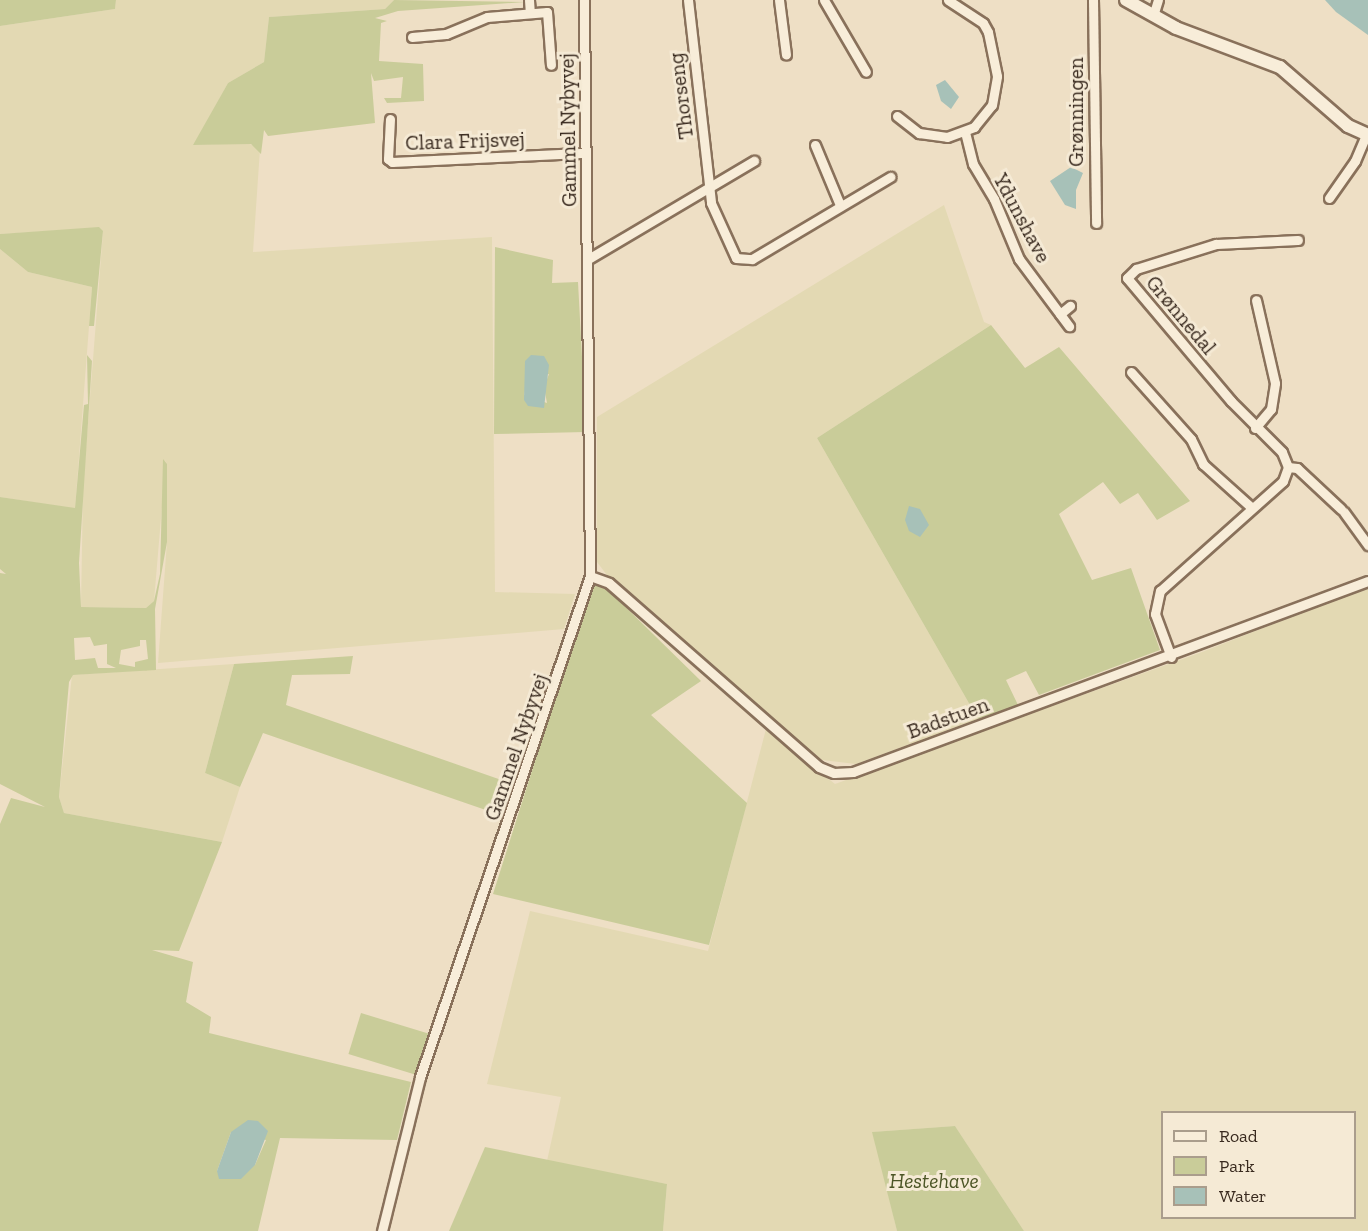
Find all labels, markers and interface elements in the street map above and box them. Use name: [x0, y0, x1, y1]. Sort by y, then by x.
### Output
street label: Thorseng: [663, 51, 699, 141]
street label: Gammel Nybyvej: [554, 53, 582, 207]
street label: Grønningen: [1063, 57, 1089, 167]
street label: Clara Frijsvej: [405, 126, 525, 156]
street label: Ydunshave: [988, 169, 1056, 267]
street label: Grønnedal: [1141, 270, 1221, 360]
street label: Gammel Nybyvej: [479, 670, 553, 824]
street label: Badstuen: [904, 692, 992, 744]
legend: [1161, 1111, 1356, 1219]
text: Road: [1219, 1125, 1258, 1147]
text: Park: [1219, 1155, 1255, 1177]
park label: Hestehave: [889, 1168, 979, 1194]
text: Water: [1219, 1185, 1266, 1207]

